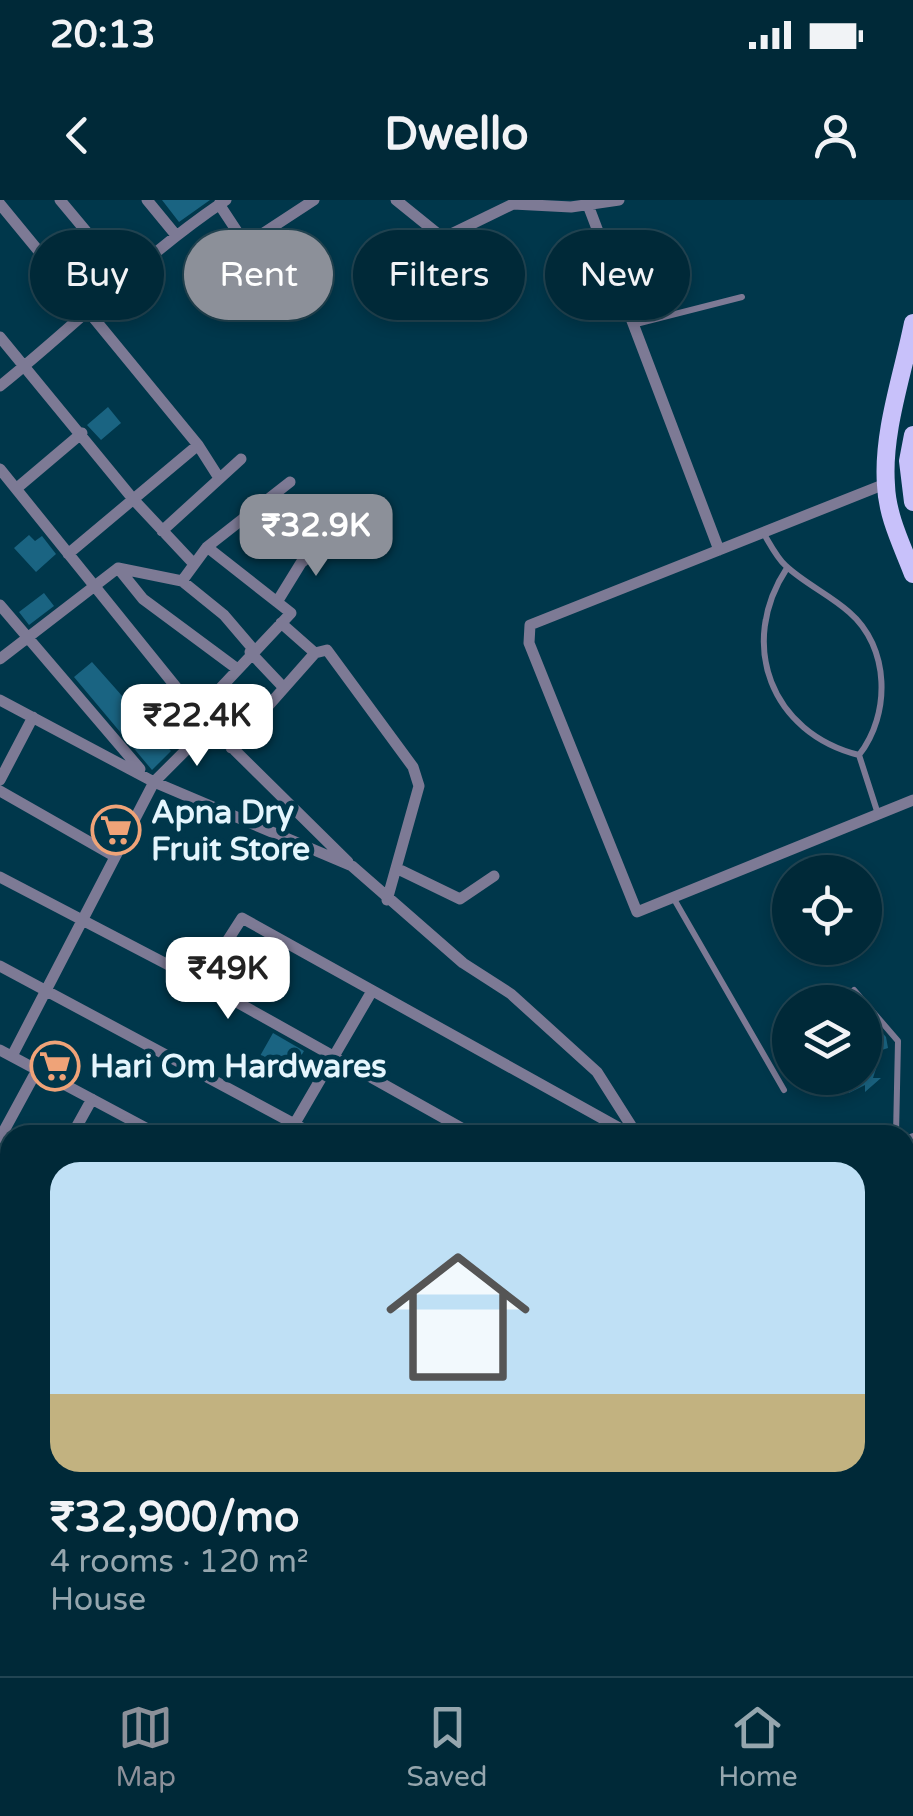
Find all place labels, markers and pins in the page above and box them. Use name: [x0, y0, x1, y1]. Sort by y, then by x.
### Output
pin: ₹32.9K: [235, 494, 397, 579]
pin: ₹22.4K: [116, 684, 278, 769]
place label: Apna Dry Fruit Store: [151, 794, 310, 869]
supermarket icon: Apna Dry Fruit Store: [90, 804, 142, 856]
pin: ₹49K: [169, 937, 287, 1022]
supermarket icon: Hari Om Hardwares: [29, 1040, 81, 1092]
place label: Hari Om Hardwares: [90, 1048, 387, 1086]

